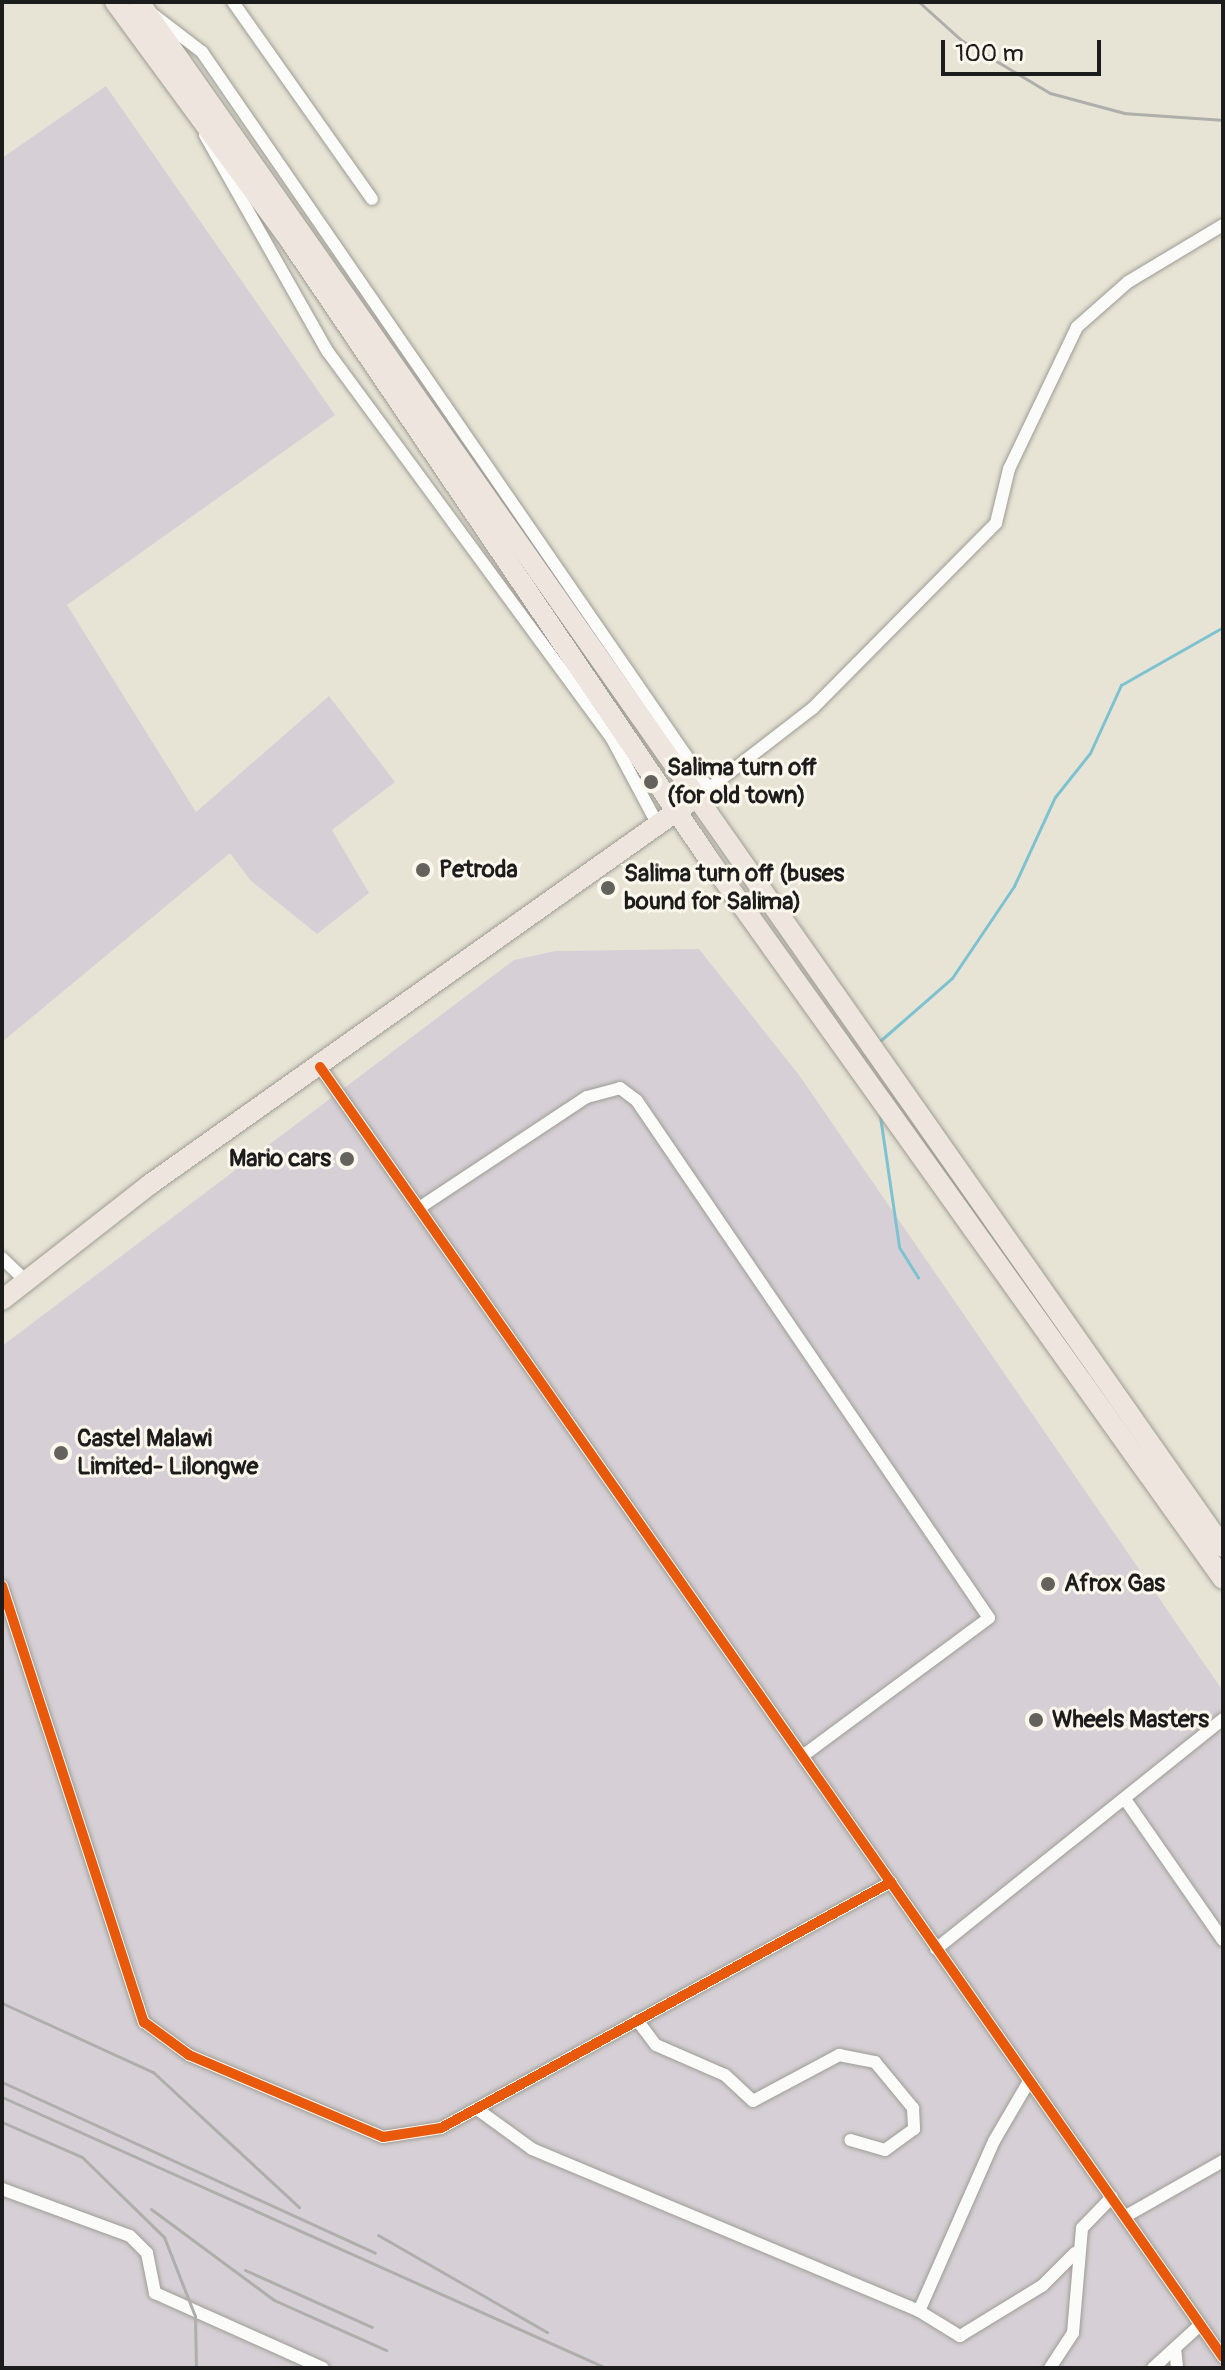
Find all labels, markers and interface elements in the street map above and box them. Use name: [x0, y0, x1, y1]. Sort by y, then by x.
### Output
scale bar: [945, 24, 1105, 74]
text: 100 m: [955, 39, 1024, 68]
place label: Salima turn off (for old town): [667, 754, 817, 810]
marker: Salima turn off (for old town): [642, 773, 660, 791]
place label: Petroda: [439, 856, 518, 884]
place label: Salima turn off (buses bound for Salima): [624, 860, 844, 916]
marker: Petroda: [414, 861, 432, 879]
marker: Salima turn off (buses bound for Salima): [599, 879, 617, 897]
place label: Mario cars: [229, 1145, 331, 1173]
marker: Mario cars: [338, 1150, 356, 1168]
place label: Castel Malawi Limited- Lilongwe: [77, 1425, 258, 1481]
marker: Castel Malawi Limited- Lilongwe: [52, 1444, 70, 1462]
place label: Afrox Gas: [1064, 1570, 1165, 1598]
marker: Afrox Gas: [1039, 1575, 1057, 1593]
place label: Wheels Masters: [1052, 1706, 1209, 1734]
marker: Wheels Masters: [1027, 1711, 1045, 1729]

